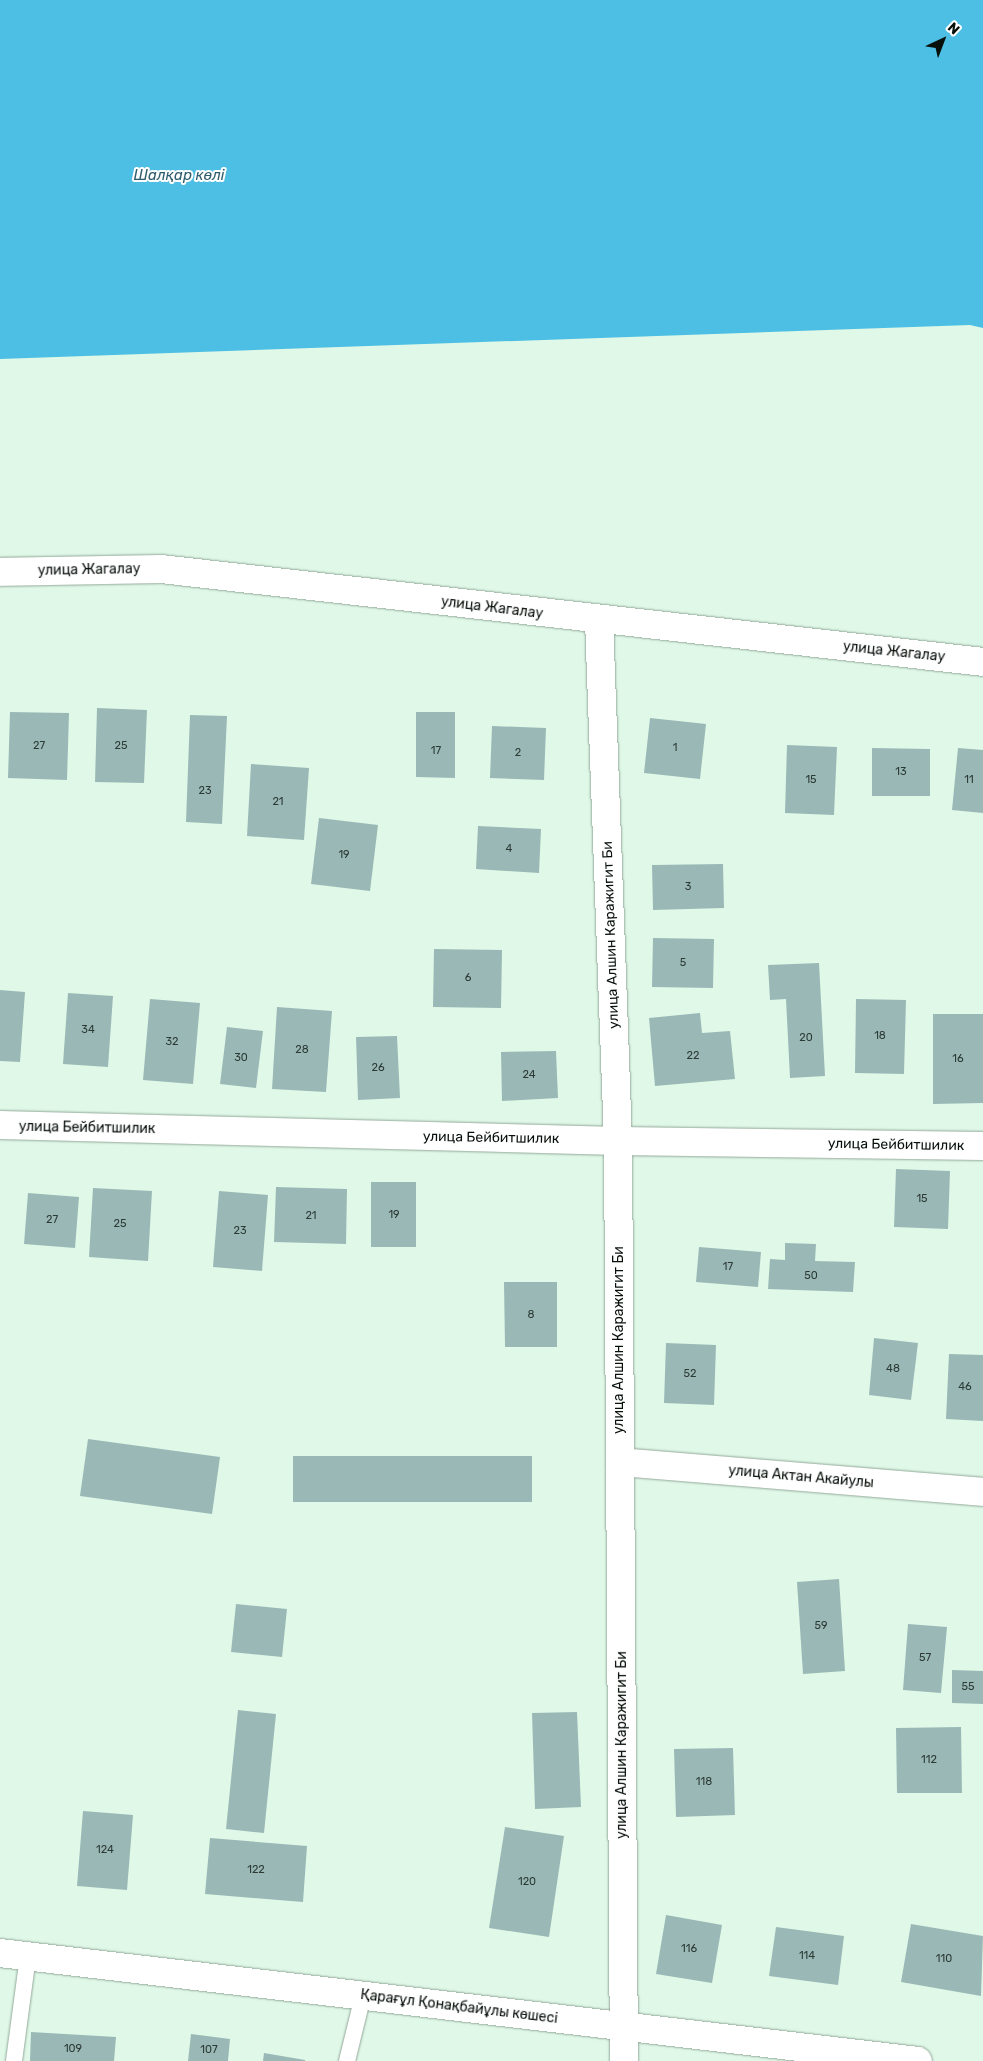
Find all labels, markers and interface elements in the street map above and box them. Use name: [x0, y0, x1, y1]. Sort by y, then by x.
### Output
north arrow: [918, 15, 968, 65]
text: N: [944, 19, 963, 38]
water label: Шалқар көлі: [134, 167, 224, 185]
street label: улица Жагалау: [38, 561, 140, 579]
street label: улица Жагалау: [440, 593, 544, 623]
street label: улица Жагалау: [842, 638, 946, 666]
house number: 27: [33, 739, 45, 753]
house number: 25: [115, 739, 127, 753]
house number: 1: [673, 741, 677, 755]
house number: 17: [431, 744, 441, 758]
house number: 2: [515, 746, 521, 760]
house number: 13: [895, 765, 907, 779]
house number: 15: [805, 773, 817, 787]
house number: 11: [964, 773, 974, 787]
house number: 23: [198, 784, 212, 798]
house number: 21: [272, 795, 284, 809]
street label: улица Алшин Каражигит Би: [599, 841, 623, 1029]
house number: 4: [506, 842, 512, 856]
house number: 19: [338, 848, 350, 862]
house number: 3: [685, 880, 691, 894]
house number: 5: [680, 956, 686, 970]
house number: 6: [465, 971, 471, 985]
house number: 34: [81, 1023, 95, 1037]
house number: 18: [874, 1029, 886, 1043]
house number: 20: [799, 1031, 813, 1045]
house number: 32: [165, 1035, 179, 1049]
house number: 28: [295, 1043, 309, 1057]
house number: 22: [687, 1049, 699, 1063]
house number: 30: [234, 1051, 248, 1065]
house number: 16: [952, 1052, 964, 1066]
house number: 26: [371, 1061, 385, 1075]
house number: 24: [522, 1068, 536, 1082]
street label: улица Бейбитшилик: [19, 1118, 155, 1138]
street label: улица Бейбитшилик: [423, 1128, 559, 1148]
street label: улица Бейбитшилик: [828, 1135, 964, 1155]
house number: 15: [916, 1192, 928, 1206]
house number: 19: [388, 1208, 400, 1222]
house number: 21: [305, 1209, 317, 1223]
house number: 27: [46, 1213, 58, 1227]
house number: 25: [114, 1217, 126, 1231]
house number: 23: [233, 1224, 247, 1238]
street label: улица Алшин Каражигит Би: [611, 1246, 627, 1434]
house number: 17: [723, 1260, 733, 1274]
house number: 50: [804, 1269, 818, 1283]
house number: 8: [528, 1308, 534, 1322]
house number: 48: [886, 1362, 900, 1376]
house number: 52: [684, 1367, 696, 1381]
house number: 46: [958, 1380, 972, 1394]
street label: улица Актан Акайулы: [728, 1462, 874, 1492]
house number: 59: [814, 1619, 828, 1633]
street label: улица Алшин Каражигит Би: [614, 1651, 630, 1839]
house number: 57: [919, 1651, 931, 1665]
house number: 55: [961, 1680, 975, 1694]
house number: 112: [921, 1753, 937, 1767]
house number: 118: [696, 1775, 712, 1789]
house number: 124: [96, 1843, 114, 1857]
house number: 122: [247, 1863, 265, 1877]
house number: 120: [518, 1875, 536, 1889]
house number: 116: [681, 1942, 697, 1956]
house number: 114: [799, 1949, 815, 1963]
house number: 110: [936, 1952, 952, 1966]
street label: Қарағұл Қонақбайұлы көшесі: [359, 1987, 559, 2027]
house number: 109: [64, 2042, 82, 2056]
house number: 107: [200, 2043, 218, 2057]

